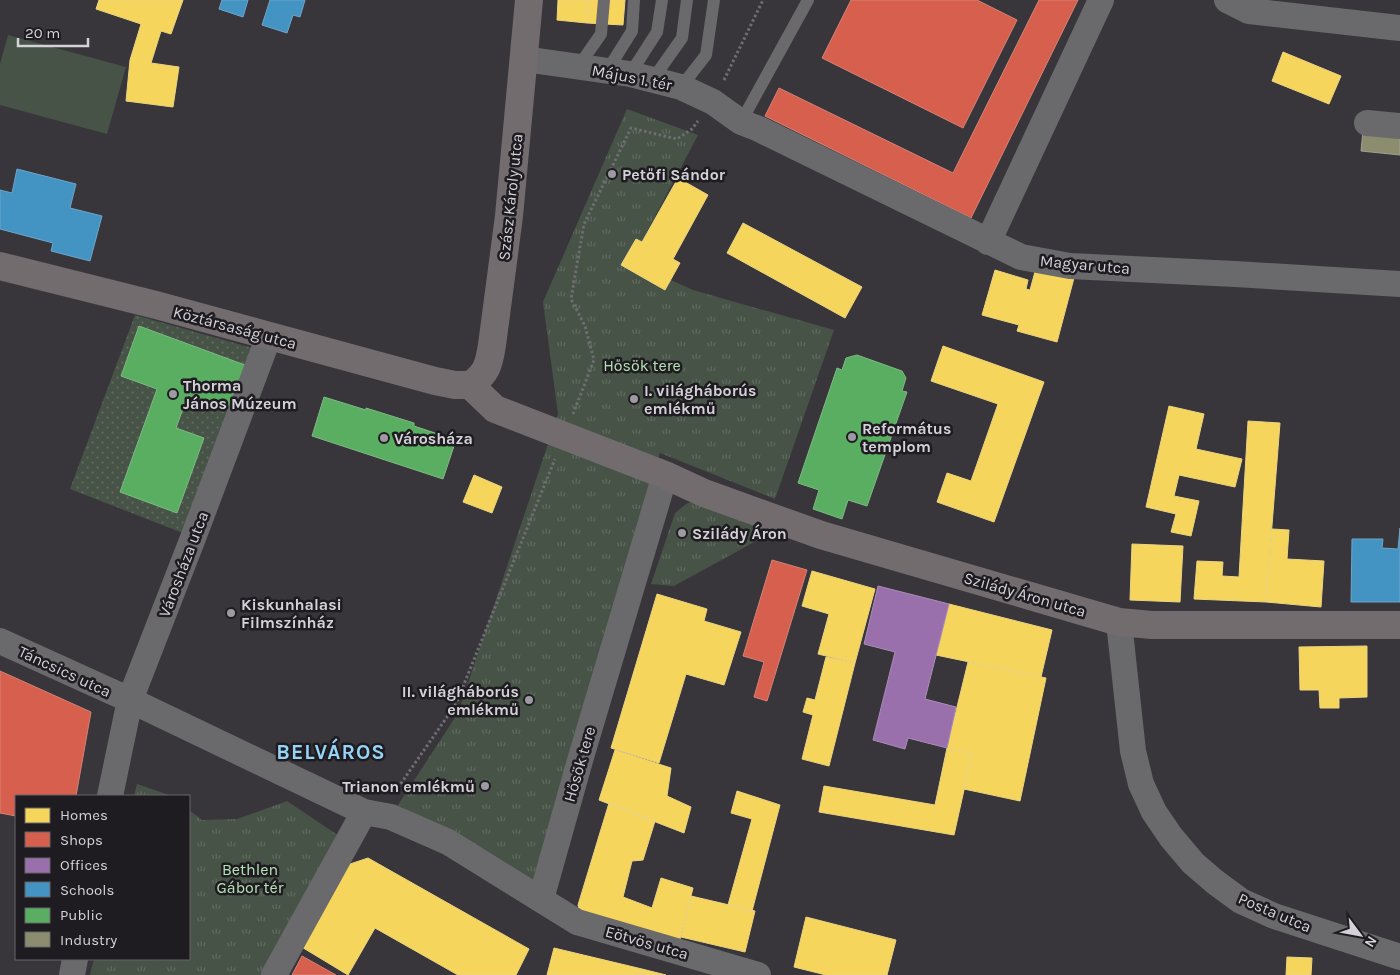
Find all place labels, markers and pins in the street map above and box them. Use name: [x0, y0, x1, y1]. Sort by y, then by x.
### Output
place label: Petőfi Sándor: [622, 165, 726, 184]
marker: Petőfi Sándor: [606, 168, 618, 180]
place label: Thorma János Múzeum: [183, 376, 297, 413]
place label: I. világháborús emlékmű: [644, 381, 756, 418]
marker: Thorma János Múzeum: [167, 388, 179, 400]
marker: I. világháborús emlékmű: [628, 393, 640, 405]
place label: Református templom: [862, 419, 951, 456]
place label: Városháza: [394, 429, 473, 448]
marker: Református templom: [846, 431, 858, 443]
marker: Városháza: [378, 432, 390, 444]
place label: Szilády Áron: [692, 524, 787, 543]
marker: Szilády Áron: [676, 527, 688, 539]
place label: Kiskunhalasi Filmszínház: [241, 595, 342, 632]
marker: Kiskunhalasi Filmszínház: [225, 607, 237, 619]
place label: II. világháborús emlékmű: [402, 682, 519, 719]
marker: II. világháborús emlékmű: [523, 694, 535, 706]
place label: Trianon emlékmű: [342, 777, 475, 796]
marker: Trianon emlékmű: [479, 780, 491, 792]

